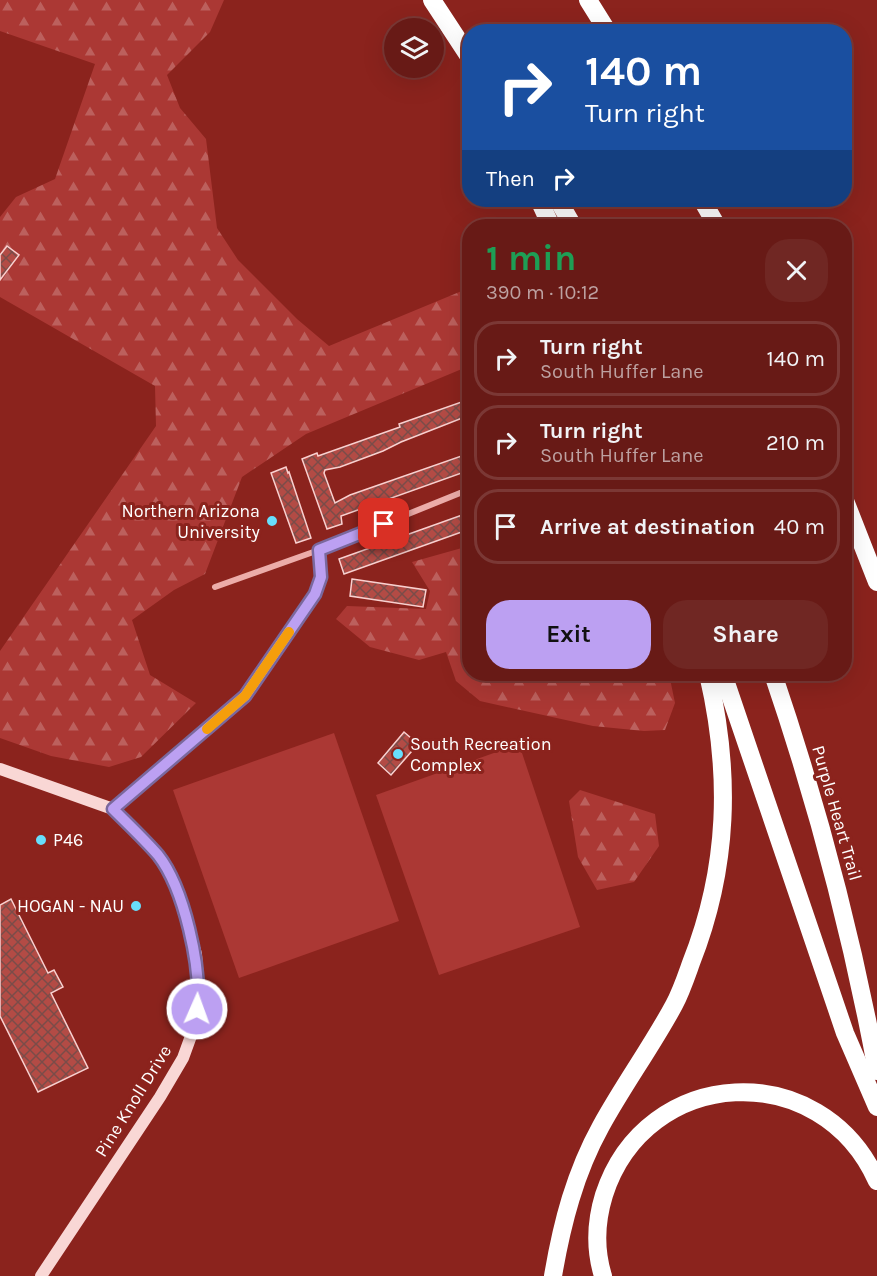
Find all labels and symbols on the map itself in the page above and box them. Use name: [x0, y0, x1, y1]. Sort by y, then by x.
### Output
pin: [358, 498, 409, 549]
place label: Northern Arizona University: [121, 500, 261, 543]
marker: Northern Arizona University: [265, 514, 279, 528]
place label: South Recreation Complex: [410, 733, 552, 776]
street label: Purple Heart Trail: [807, 743, 867, 883]
marker: South Recreation Complex: [391, 747, 405, 761]
place label: P46: [53, 829, 83, 851]
marker: P46: [34, 833, 48, 847]
place label: HOGAN - NAU: [17, 895, 124, 917]
marker: HOGAN - NAU: [129, 899, 143, 913]
position arrow: [165, 977, 229, 1041]
street label: Pine Knoll Drive: [90, 1041, 176, 1161]

